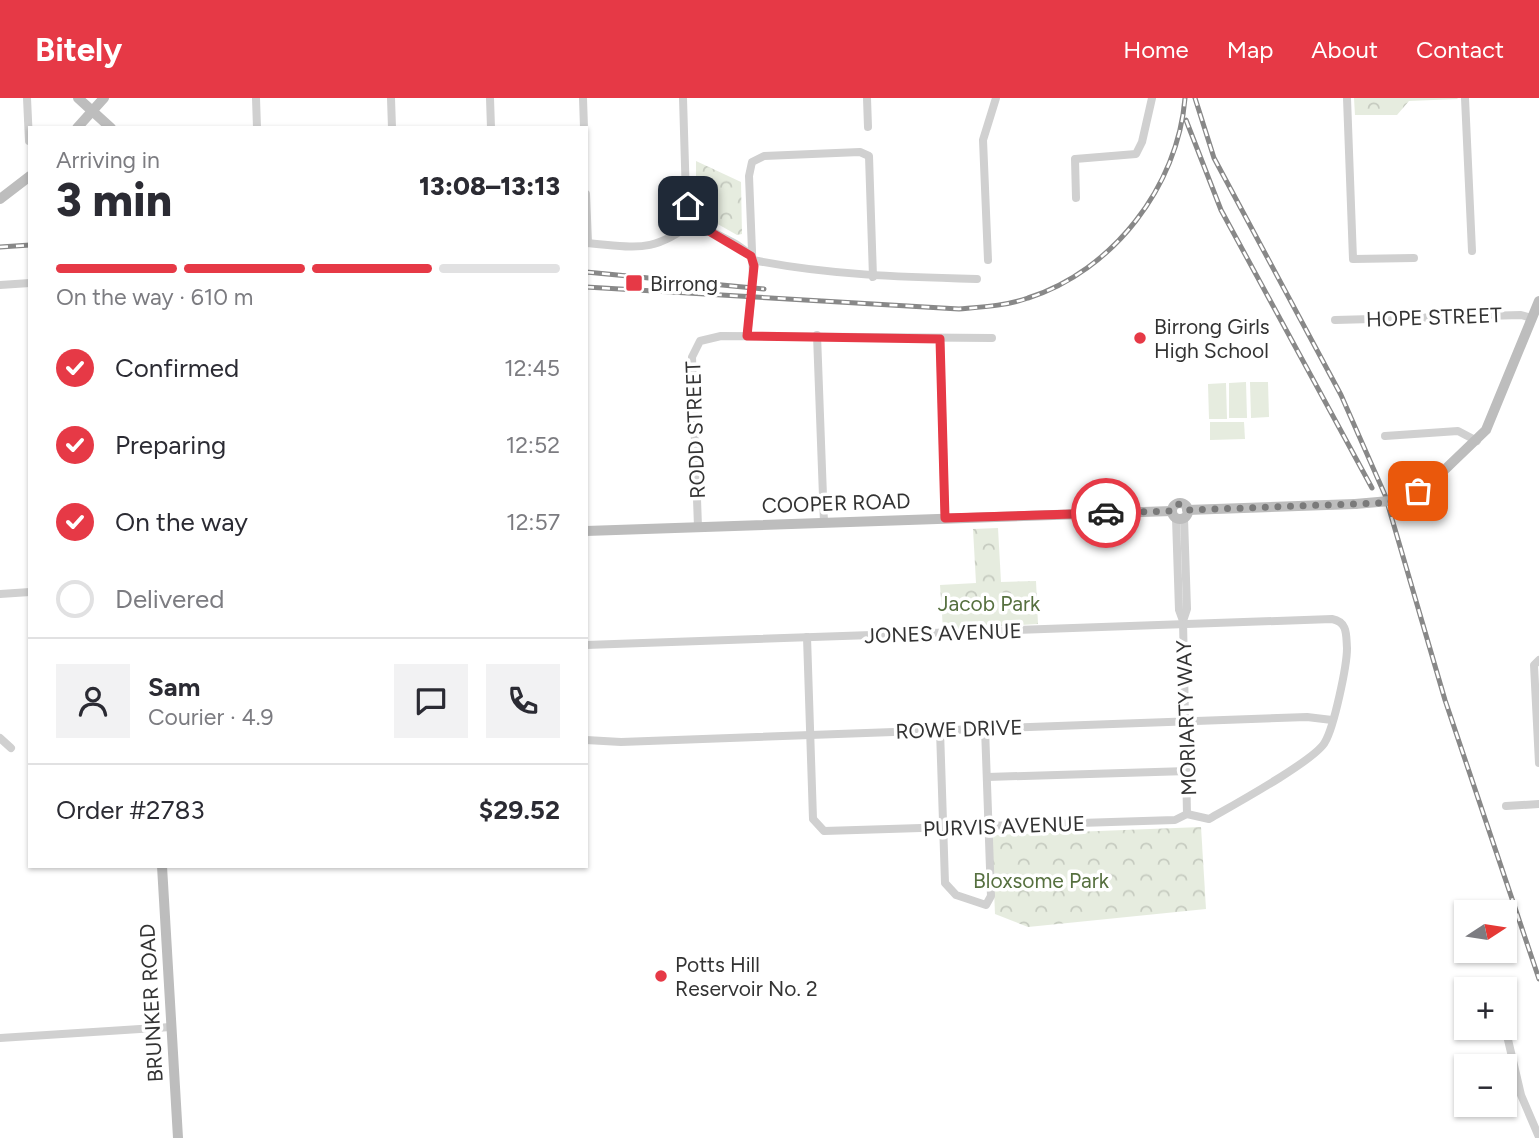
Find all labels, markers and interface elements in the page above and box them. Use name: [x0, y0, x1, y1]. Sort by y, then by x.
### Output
text: Bitely: [35, 30, 122, 69]
text: Home: [1123, 35, 1189, 64]
text: Map: [1227, 35, 1273, 64]
text: About: [1311, 35, 1378, 64]
text: Contact: [1416, 35, 1504, 64]
text: Arriving in: [56, 146, 160, 174]
text: 13:08–13:13: [419, 170, 560, 202]
text: 3 min: [56, 172, 172, 228]
pin: [658, 176, 718, 236]
icon: home: [669, 187, 707, 225]
place label: Birrong: [650, 271, 718, 296]
marker: Birrong: [624, 273, 644, 293]
text: On the way · 610 m: [56, 283, 253, 311]
street label: HOPE STREET: [1366, 302, 1503, 332]
place label: Birrong Girls High School: [1154, 314, 1270, 363]
marker: Birrong Girls High School: [1132, 330, 1148, 346]
icon: check: [56, 349, 94, 387]
text: Confirmed: [115, 352, 239, 384]
text: 12:45: [504, 354, 560, 382]
street label: RODD STREET: [680, 360, 710, 499]
icon: check: [56, 426, 94, 464]
text: Preparing: [115, 429, 226, 461]
text: 12:52: [506, 431, 560, 459]
pin: [1388, 461, 1448, 521]
icon: bag: [1399, 472, 1437, 510]
courier: [1071, 478, 1141, 548]
street label: COOPER ROAD: [761, 488, 911, 518]
icon: car: [1087, 494, 1125, 532]
icon: check: [56, 503, 94, 541]
text: On the way: [115, 506, 248, 538]
text: 12:57: [506, 508, 560, 536]
text: Delivered: [115, 583, 224, 615]
park label: Jacob Park: [938, 591, 1041, 616]
street label: JONES AVENUE: [864, 618, 1022, 648]
street label: MORIARTY WAY: [1171, 639, 1201, 796]
button: person: [56, 664, 130, 738]
button: chat: [394, 664, 468, 738]
button: phone: [486, 664, 560, 738]
text: Sam: [148, 671, 200, 703]
text: Courier · 4.9: [148, 703, 274, 731]
street label: ROWE DRIVE: [895, 714, 1023, 744]
text: Order #2783: [56, 794, 205, 826]
text: $29.52: [479, 794, 560, 826]
street label: PURVIS AVENUE: [922, 811, 1086, 841]
park label: Bloxsome Park: [973, 868, 1110, 893]
north arrow: [1454, 900, 1517, 962]
map controls: [1454, 900, 1517, 1117]
street label: BRUNKER ROAD: [134, 923, 168, 1083]
place label: Potts Hill Reservoir No. 2: [675, 952, 818, 1001]
marker: Potts Hill Reservoir No. 2: [653, 968, 669, 984]
button: +: [1454, 977, 1517, 1040]
button: −: [1454, 1054, 1517, 1117]

